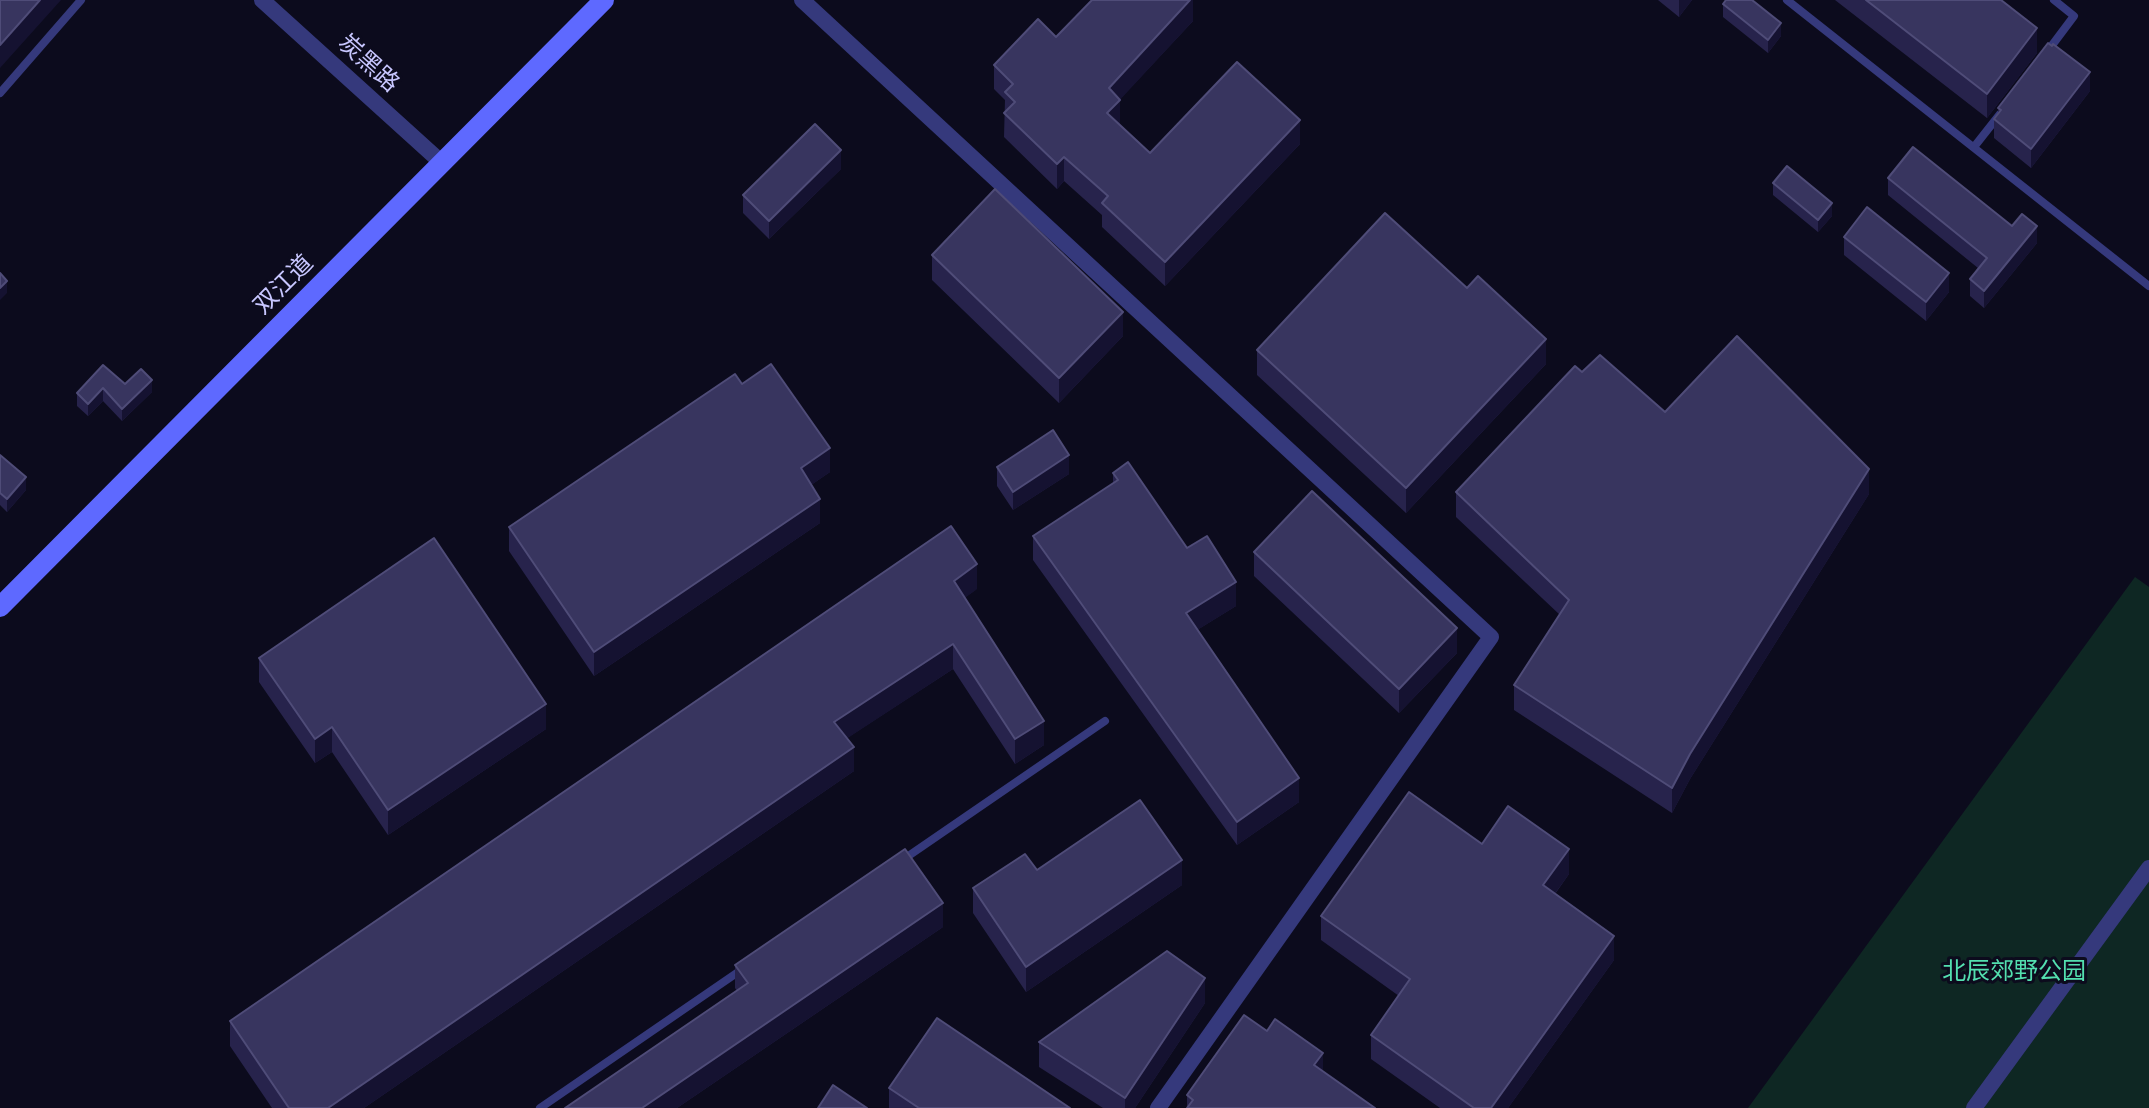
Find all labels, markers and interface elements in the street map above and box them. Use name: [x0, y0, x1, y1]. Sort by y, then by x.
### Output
street label: 炭黑路: [332, 29, 404, 99]
street label: 双江道: [248, 249, 320, 321]
park label: 北辰郊野公园: [1942, 958, 2086, 986]

